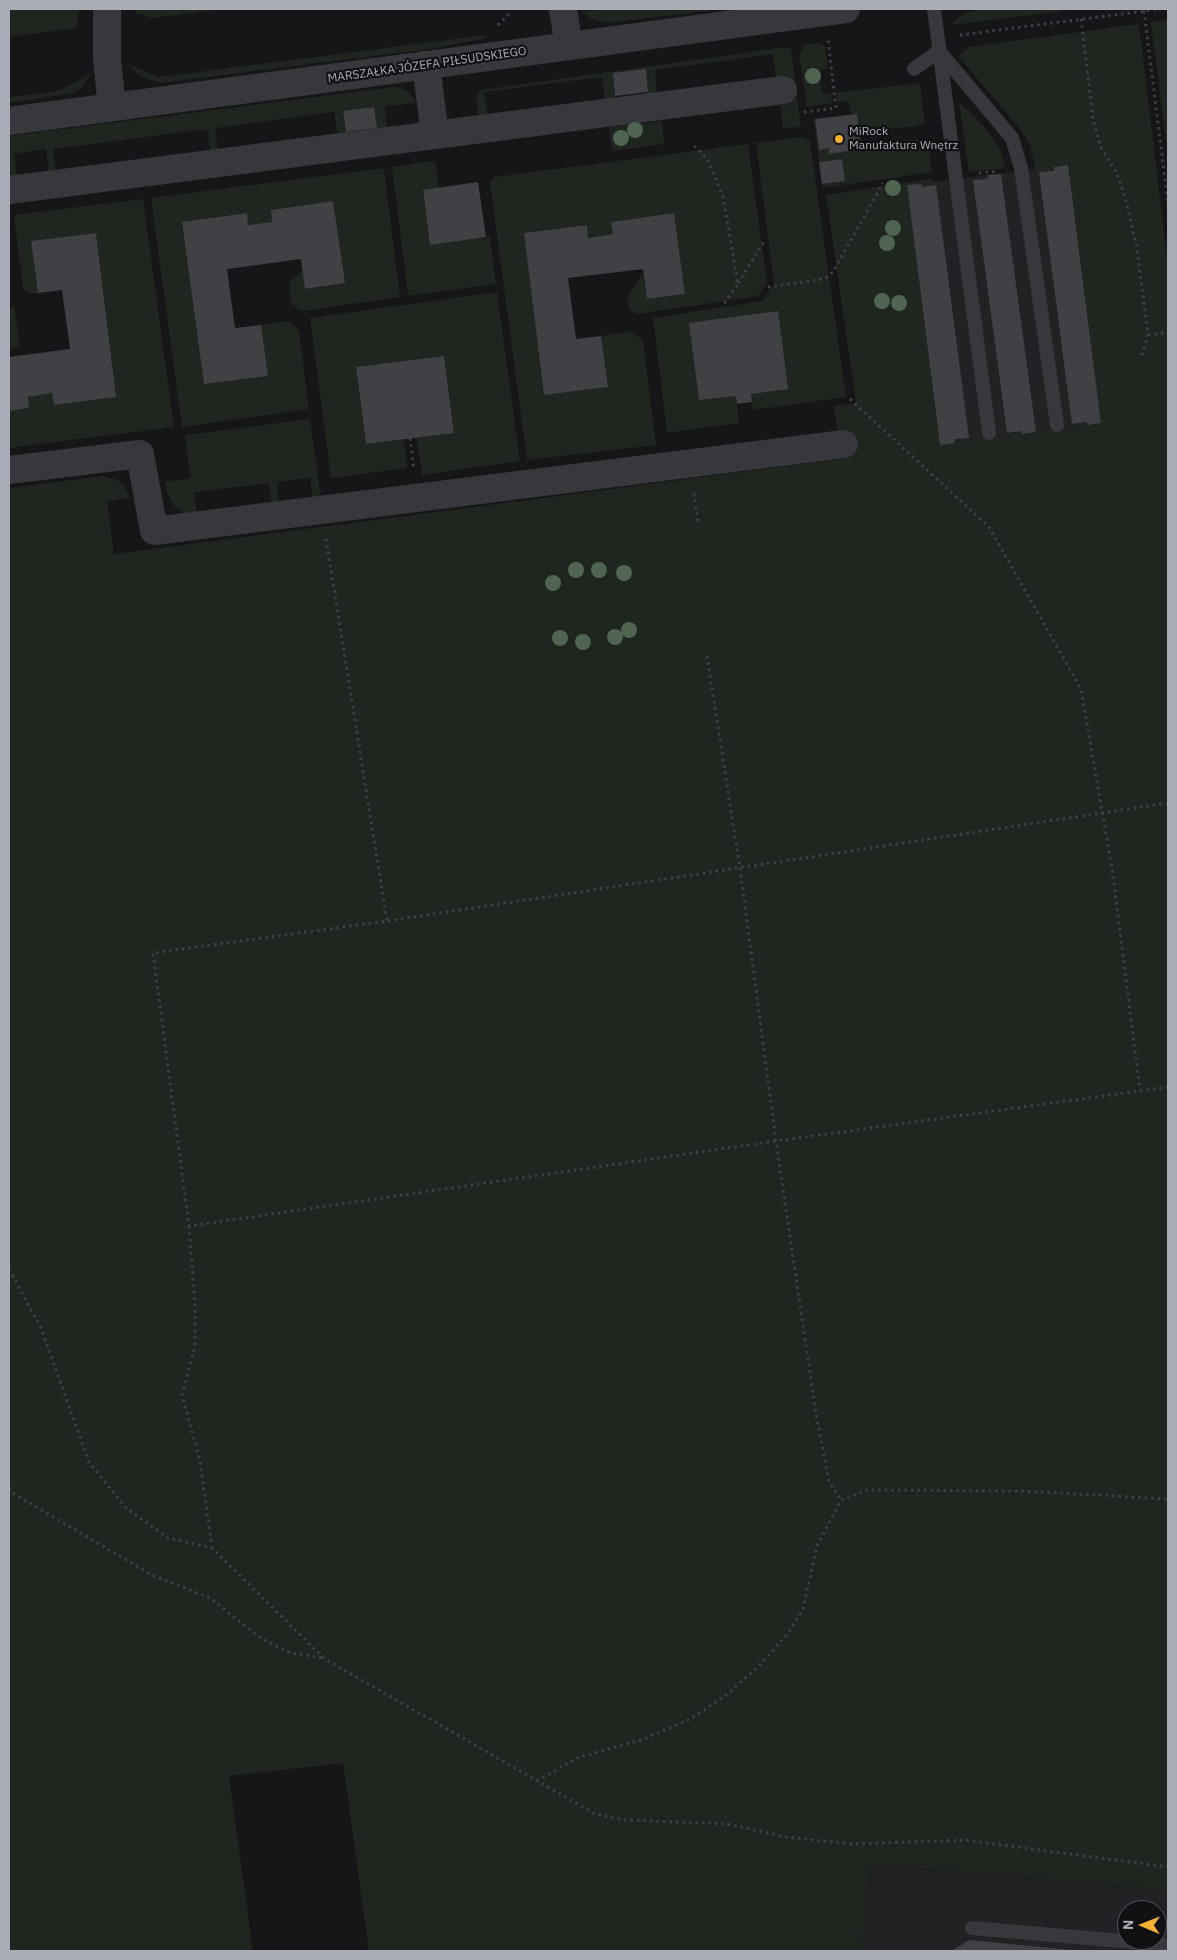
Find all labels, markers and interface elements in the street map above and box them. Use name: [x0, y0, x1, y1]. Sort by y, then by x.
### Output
street label: MARSZAŁKA JÓZEFA PIŁSUDSKIEGO: [327, 44, 527, 86]
place label: MiRock Manufaktura Wnętrz: [849, 125, 958, 153]
marker: MiRock Manufaktura Wnętrz: [833, 133, 845, 145]
north arrow: [1117, 1900, 1167, 1950]
text: N: [1119, 1920, 1137, 1930]

